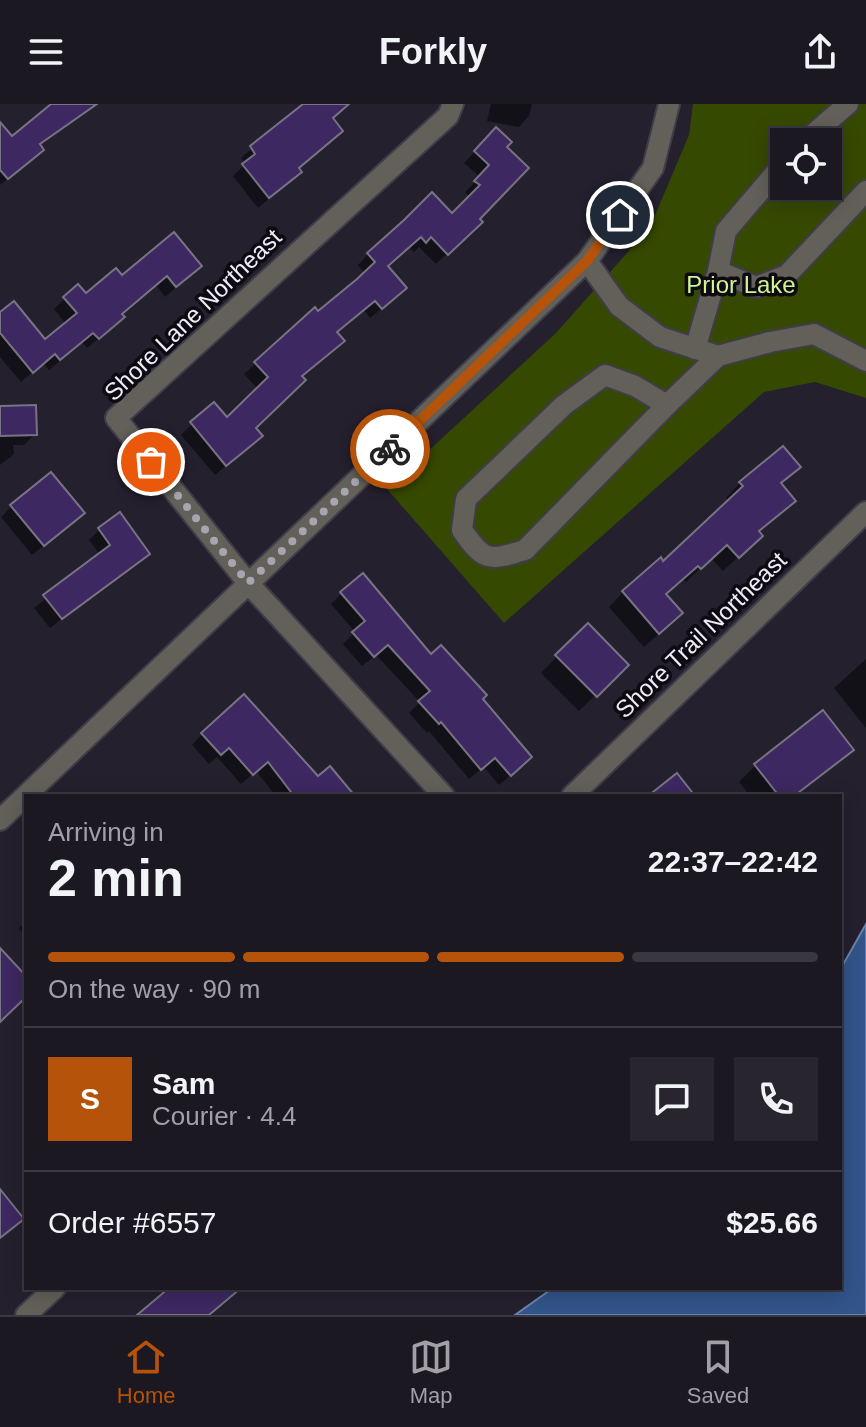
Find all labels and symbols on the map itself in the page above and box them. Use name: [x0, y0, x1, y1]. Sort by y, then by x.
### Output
pin: [586, 181, 654, 249]
street label: Shore Lane Northeast: [99, 223, 287, 406]
park label: Prior Lake: [686, 271, 796, 298]
courier: [350, 409, 430, 489]
pin: [117, 428, 185, 496]
street label: Shore Trail Northeast: [610, 546, 792, 723]

